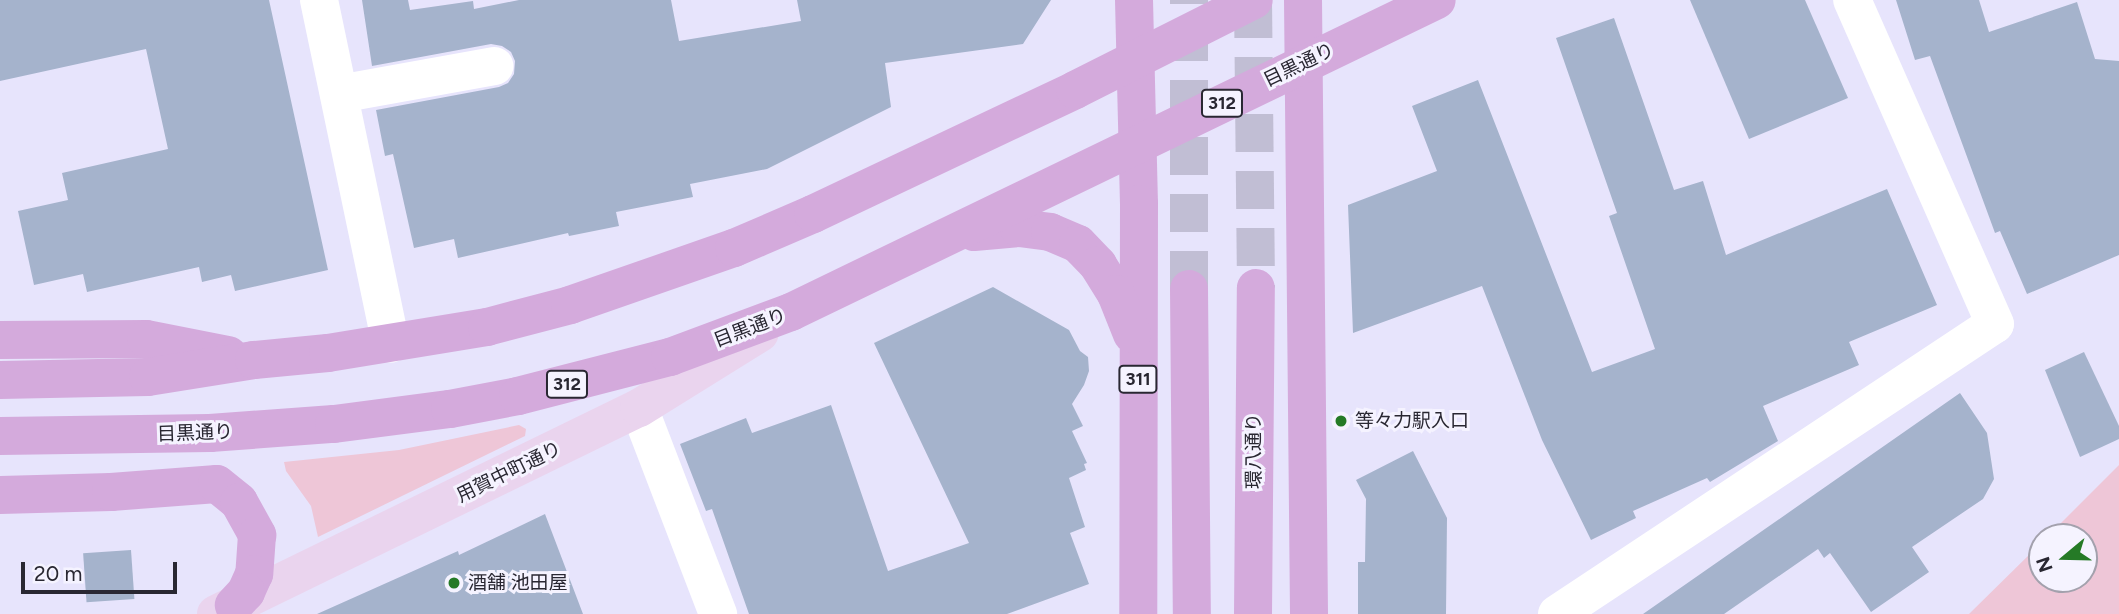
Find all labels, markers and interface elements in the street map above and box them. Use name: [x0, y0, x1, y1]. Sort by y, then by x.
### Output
street label: 目黒通り: [1260, 38, 1338, 92]
road number: 312: [1199, 88, 1245, 118]
street label: 目黒通り: [710, 304, 790, 352]
road number: 311: [1117, 365, 1159, 394]
road number: 312: [544, 370, 590, 398]
place label: 等々力駅入口: [1355, 410, 1469, 432]
street label: 環八通り: [1243, 413, 1265, 489]
marker: 等々力駅入口: [1333, 413, 1349, 429]
street label: 目黒通り: [157, 420, 233, 446]
street label: 用賀中町通り: [453, 437, 565, 507]
north arrow: [2028, 523, 2098, 593]
scale bar: [24, 548, 180, 592]
text: N: [2031, 554, 2058, 575]
text: 20 m: [34, 561, 82, 586]
place label: 酒舗 池田屋: [468, 572, 568, 594]
marker: 酒舗 池田屋: [446, 575, 462, 591]

